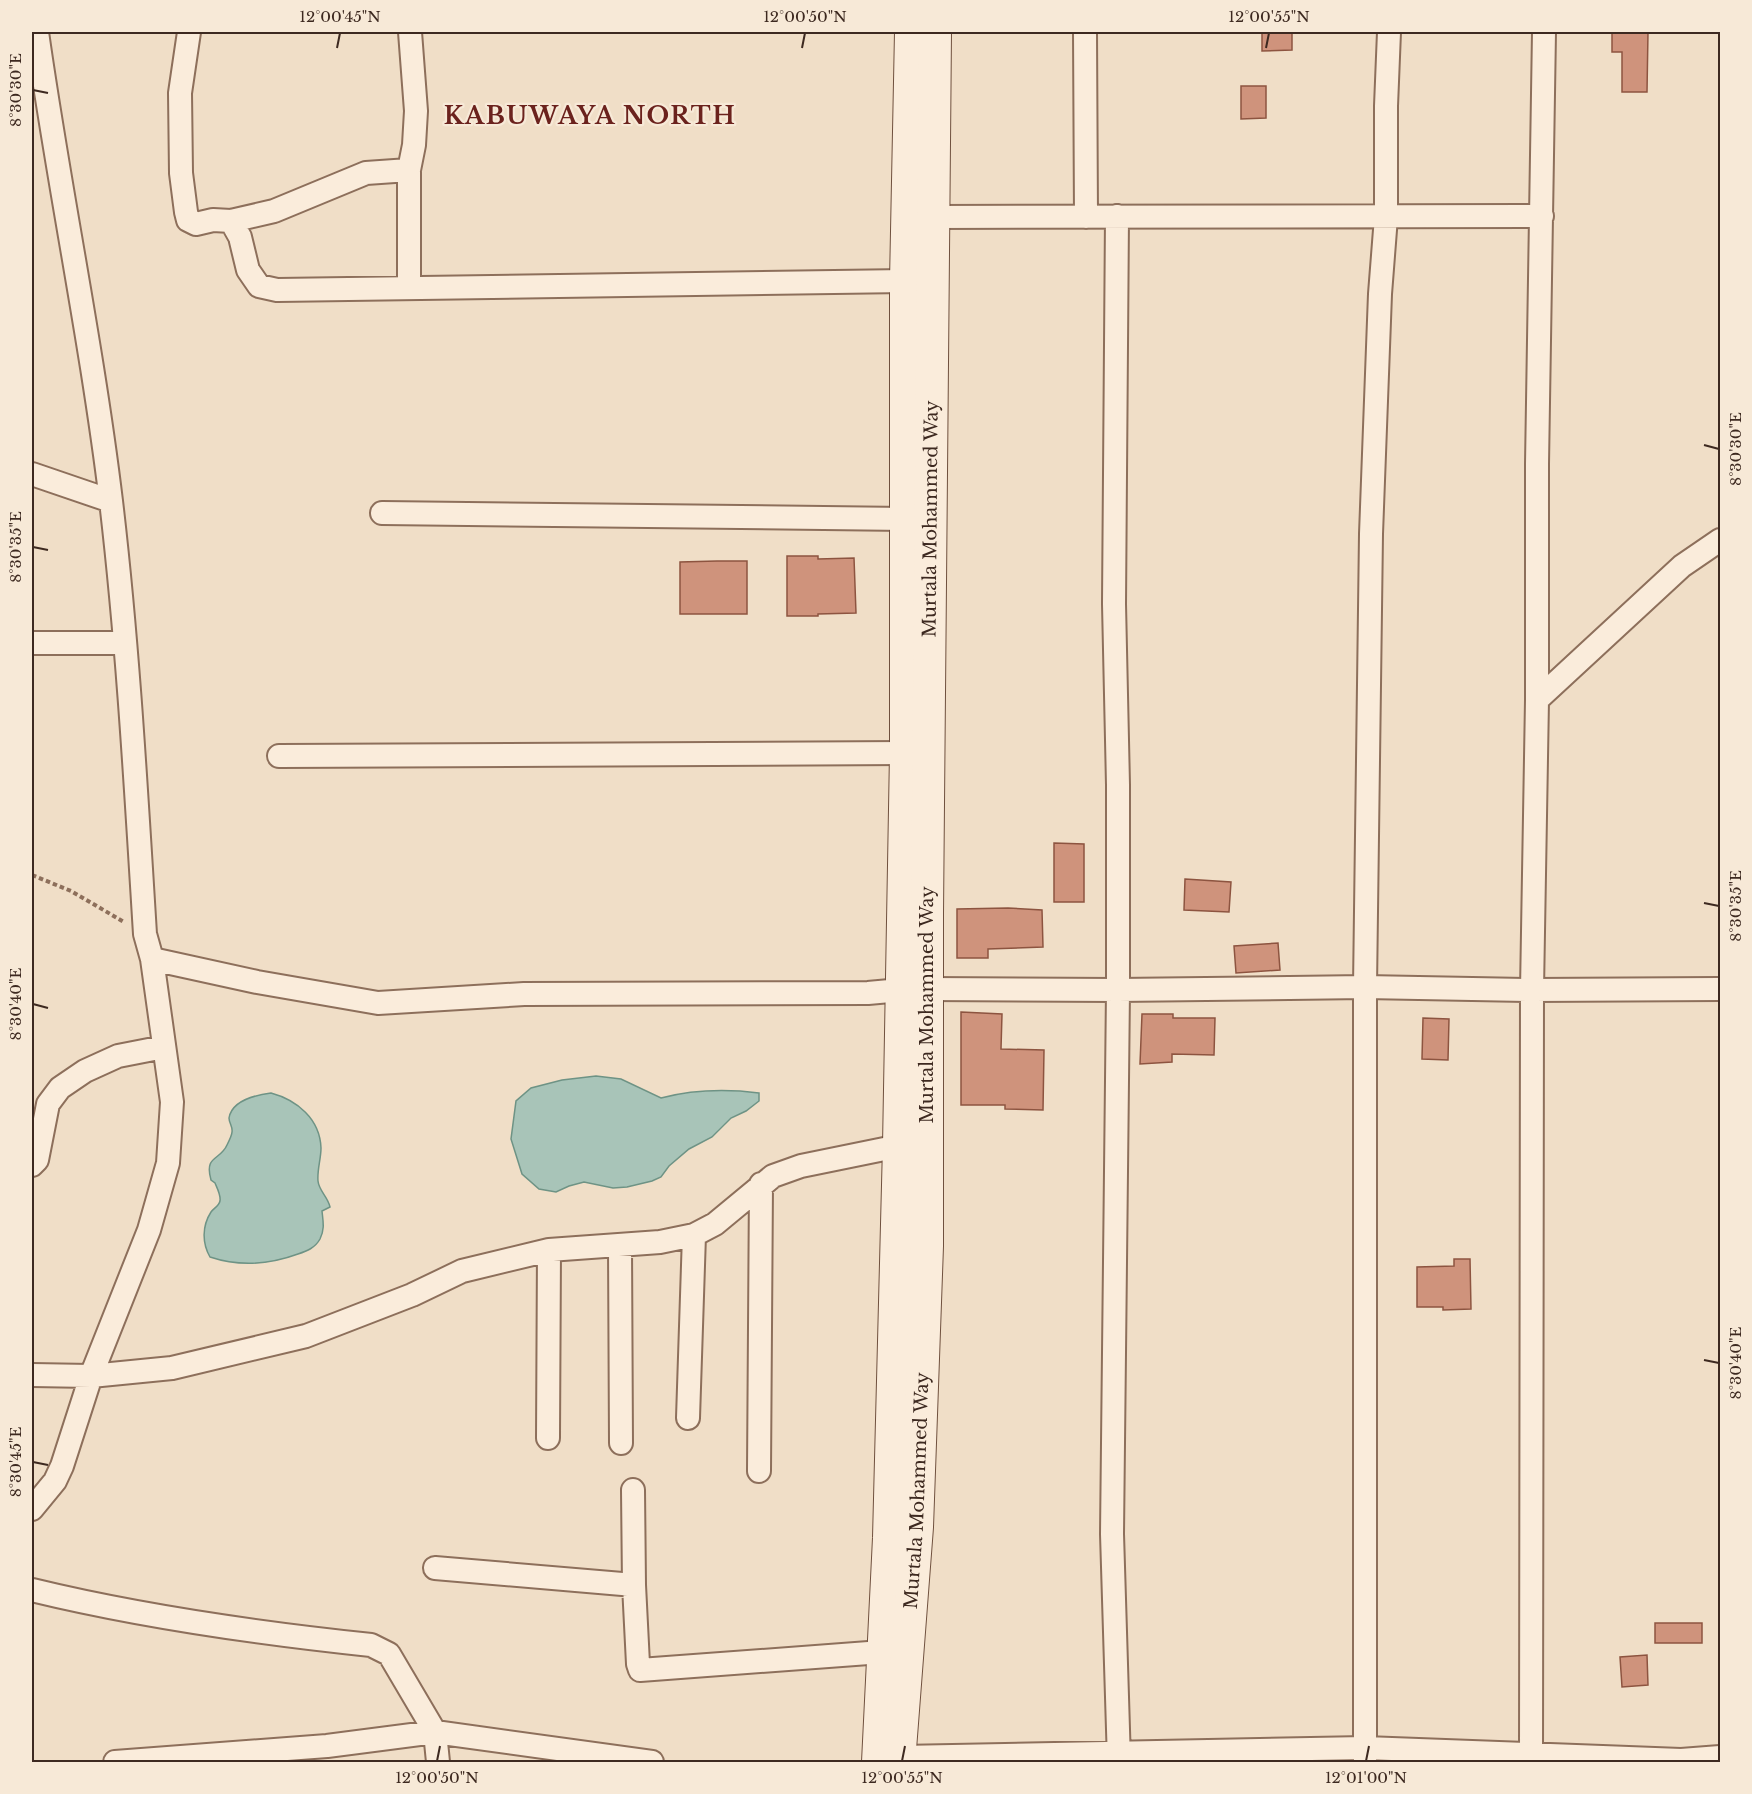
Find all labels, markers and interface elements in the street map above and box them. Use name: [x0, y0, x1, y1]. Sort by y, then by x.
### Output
text: 12°00'45"N: [299, 7, 381, 26]
text: 12°00'50"N: [763, 7, 847, 26]
text: 12°00'55"N: [1228, 7, 1310, 26]
text: 8°30'30"E: [6, 53, 25, 127]
district label: KABUWAYA NORTH: [444, 101, 736, 130]
street label: Murtala Mohammed Way: [919, 400, 943, 638]
text: 8°30'30"E: [1726, 412, 1745, 486]
text: 8°30'35"E: [6, 511, 25, 583]
text: 8°30'35"E: [1726, 870, 1745, 942]
street label: Murtala Mohammed Way: [916, 886, 938, 1123]
text: 8°30'40"E: [6, 968, 25, 1040]
text: 8°30'40"E: [1726, 1327, 1745, 1399]
street label: Murtala Mohammed Way: [900, 1371, 934, 1610]
text: 8°30'45"E: [6, 1427, 25, 1497]
text: 12°00'50"N: [395, 1768, 479, 1787]
text: 12°00'55"N: [861, 1768, 943, 1787]
text: 12°01'00"N: [1325, 1768, 1407, 1787]

